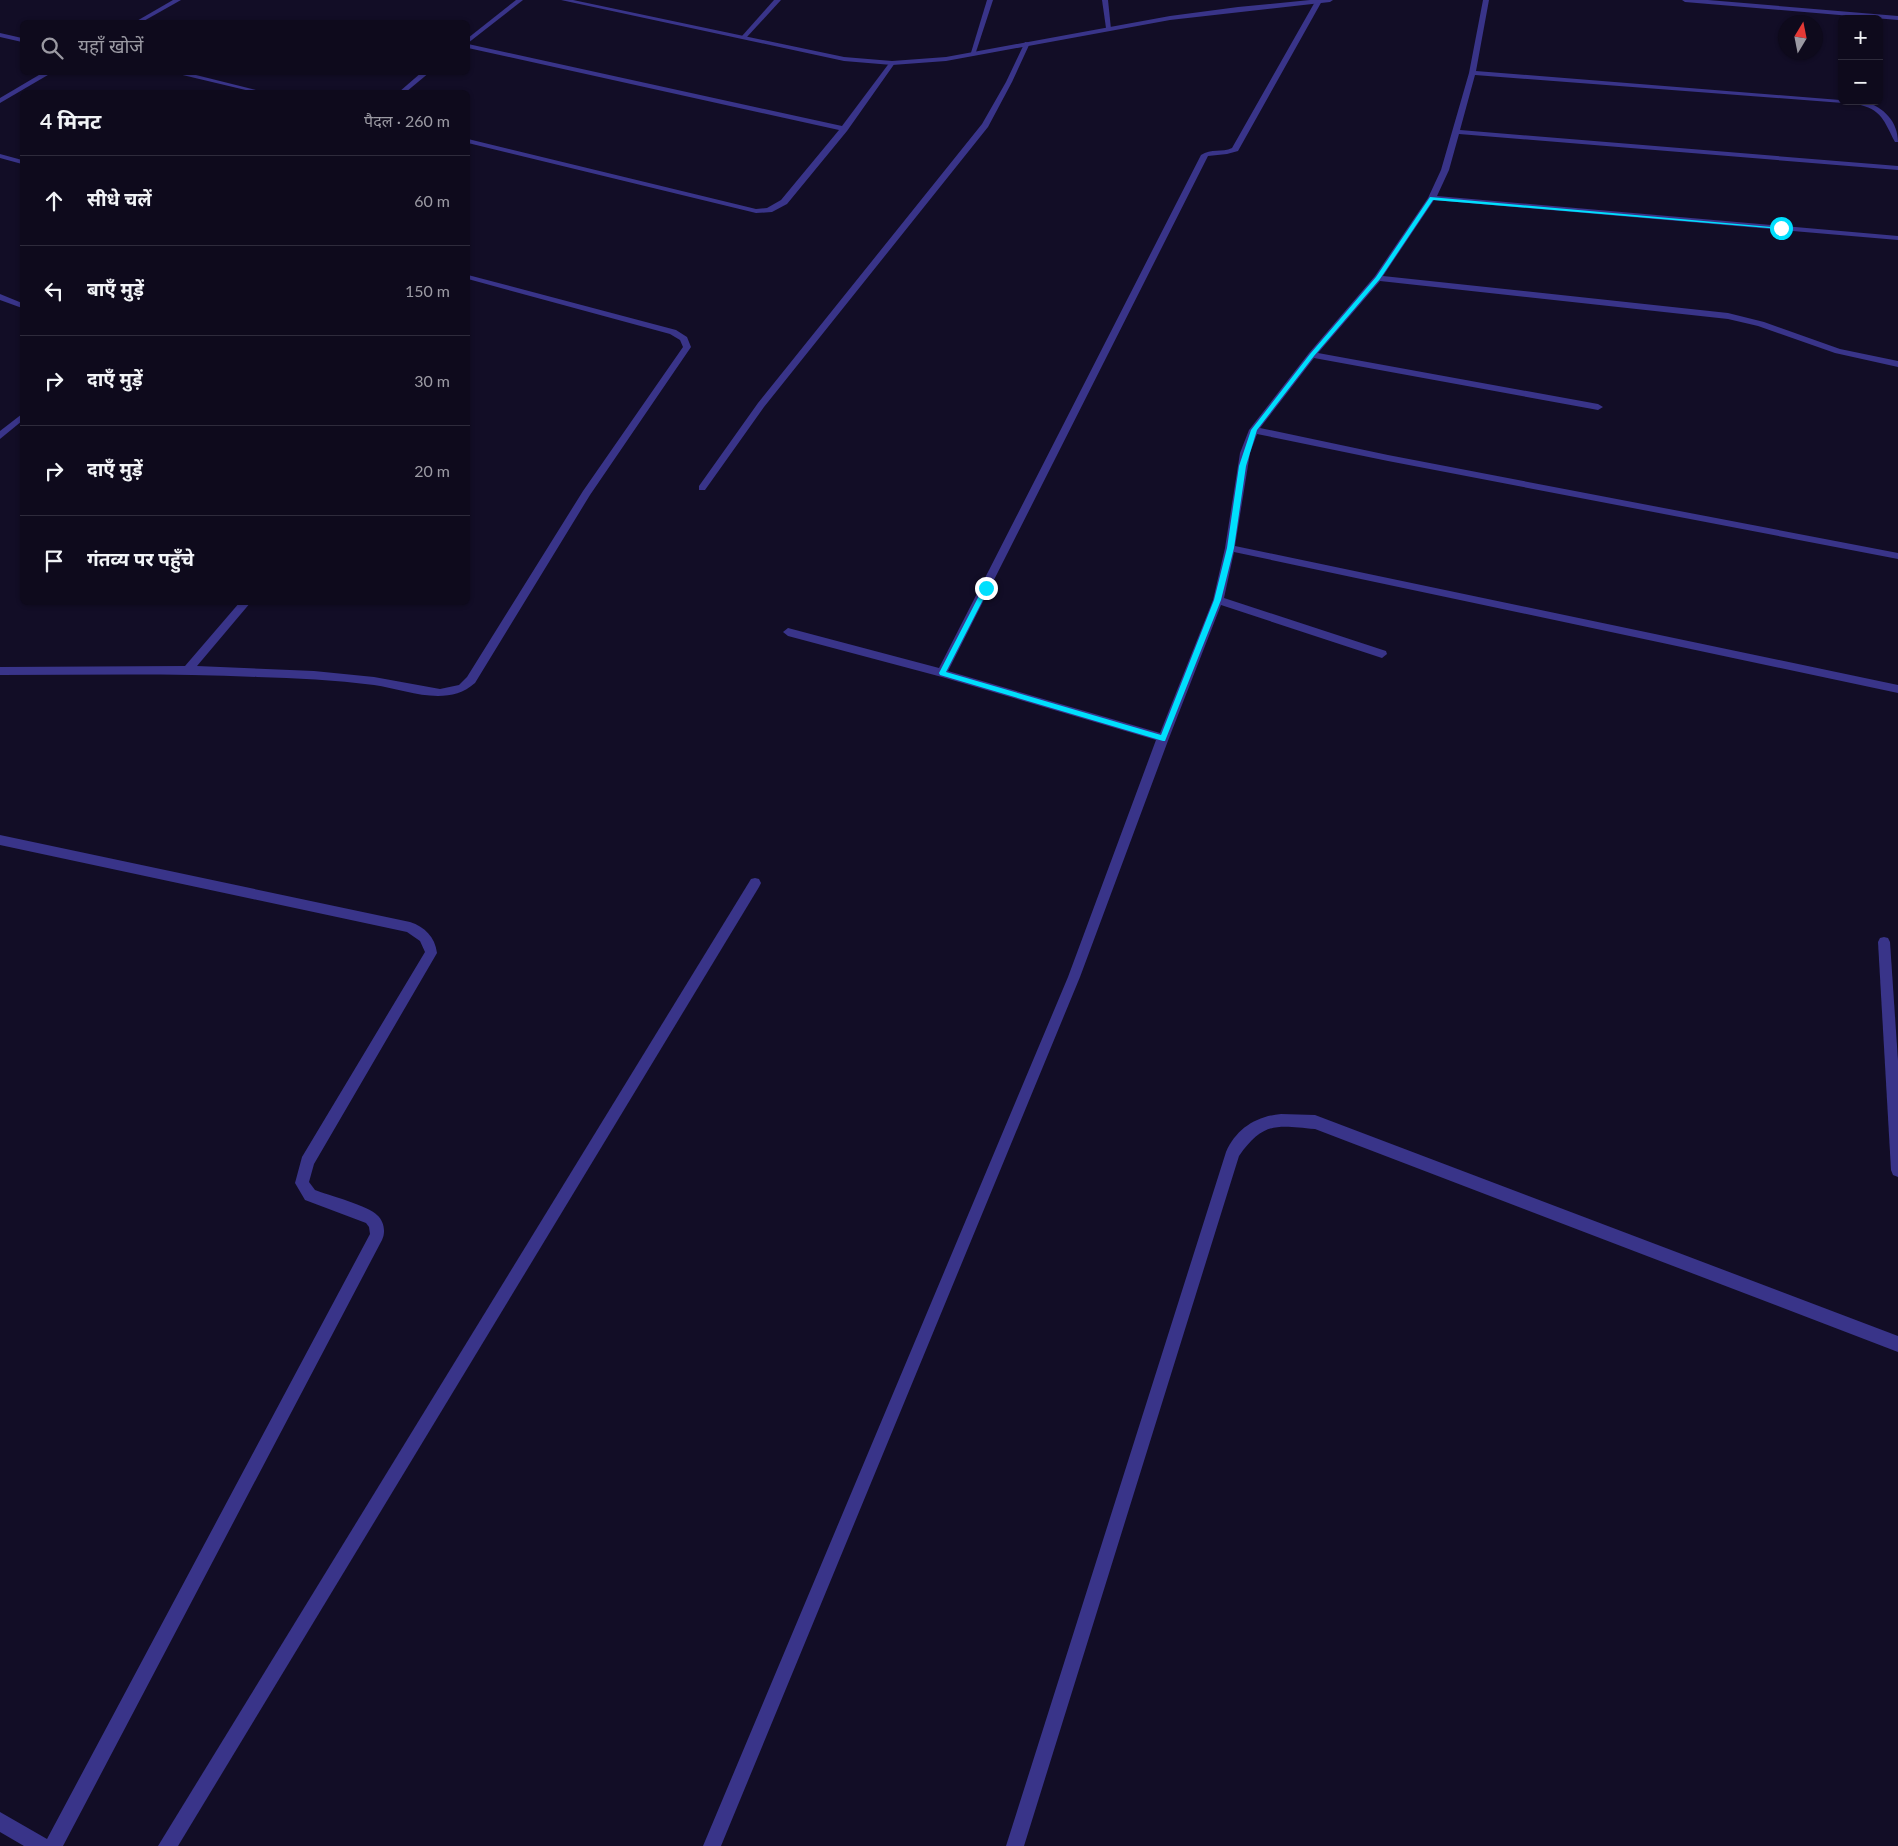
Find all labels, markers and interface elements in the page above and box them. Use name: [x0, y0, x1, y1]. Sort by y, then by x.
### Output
north arrow: [1778, 15, 1823, 60]
map controls: [1838, 15, 1883, 105]
button: +: [1838, 15, 1883, 60]
search box: [20, 20, 470, 75]
icon: search: [38, 34, 66, 62]
text: यहाँ खोजें: [78, 34, 143, 57]
button: −: [1838, 60, 1883, 105]
text: 4 मिनट: [40, 108, 101, 133]
text: पैदल · 260 m: [364, 111, 450, 130]
icon: ahead: [40, 187, 68, 215]
text: सीधे चलें: [87, 187, 152, 210]
text: 60 m: [414, 191, 450, 210]
route start: [1770, 217, 1793, 240]
icon: left: [40, 277, 68, 305]
text: बाएँ मुड़ें: [87, 277, 144, 300]
text: 150 m: [405, 281, 450, 300]
icon: right: [40, 367, 68, 395]
text: दाएँ मुड़ें: [87, 367, 143, 390]
text: 30 m: [414, 371, 450, 390]
icon: right: [40, 457, 68, 485]
text: दाएँ मुड़ें: [87, 457, 143, 480]
text: 20 m: [414, 461, 450, 480]
icon: arrive: [40, 547, 68, 575]
text: गंतव्य पर पहुँचे: [87, 547, 194, 570]
route end: [975, 577, 998, 600]

